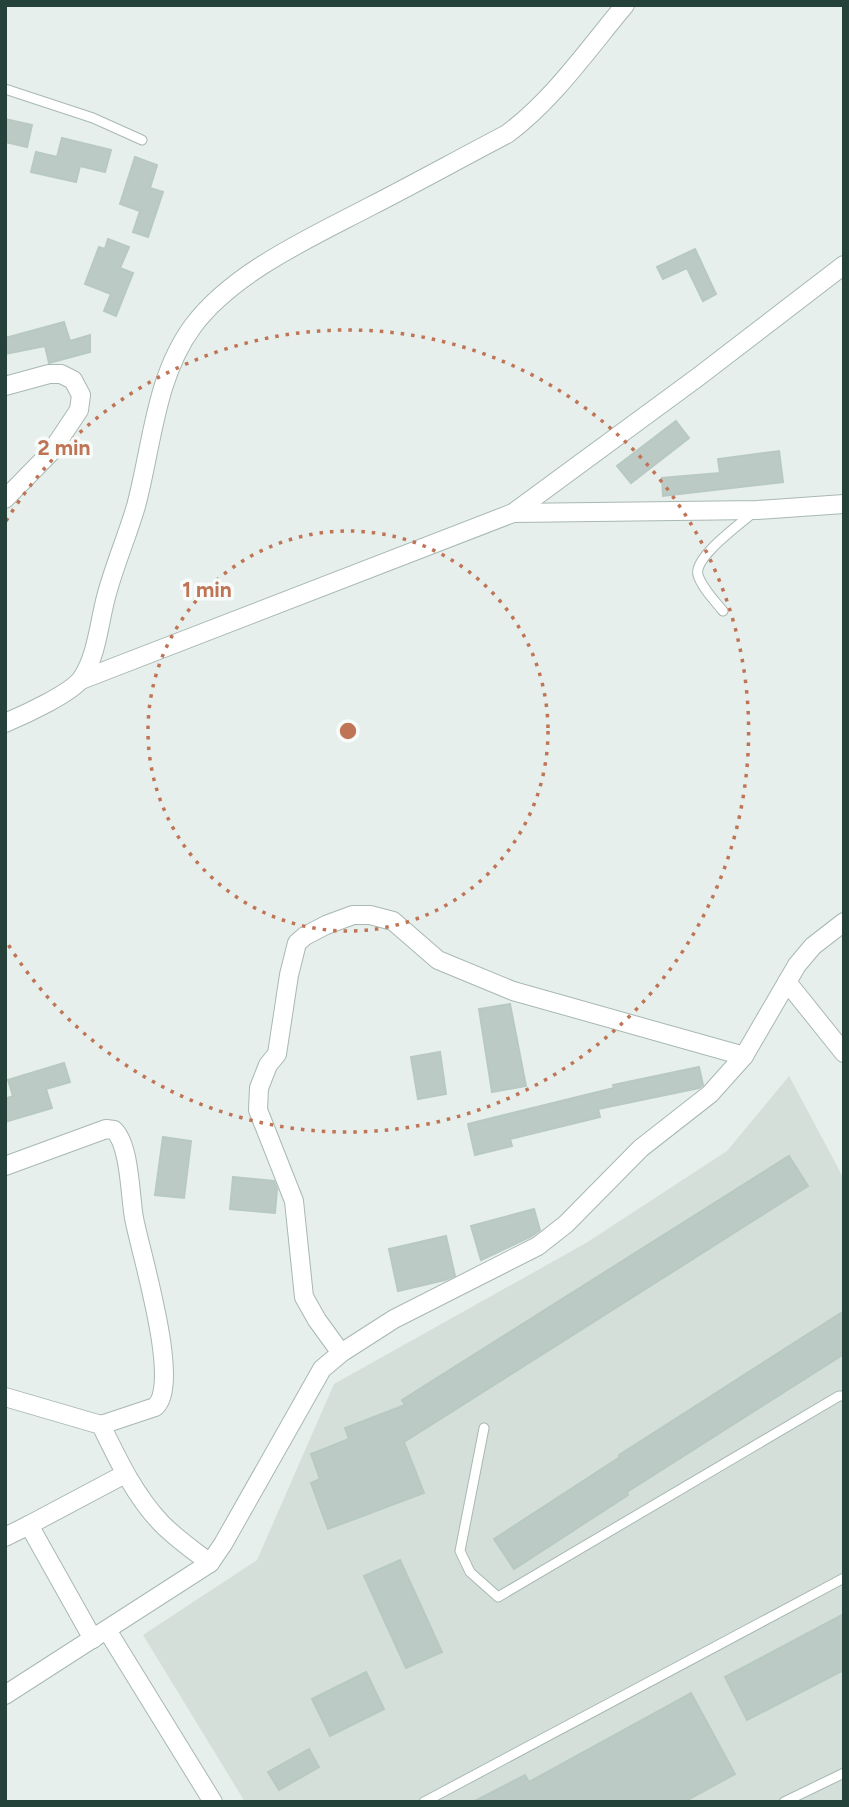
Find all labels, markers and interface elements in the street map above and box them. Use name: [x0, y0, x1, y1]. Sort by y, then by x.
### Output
text: 2 min: [38, 435, 90, 460]
text: 1 min: [182, 577, 232, 602]
centre of rings: [336, 719, 360, 743]

